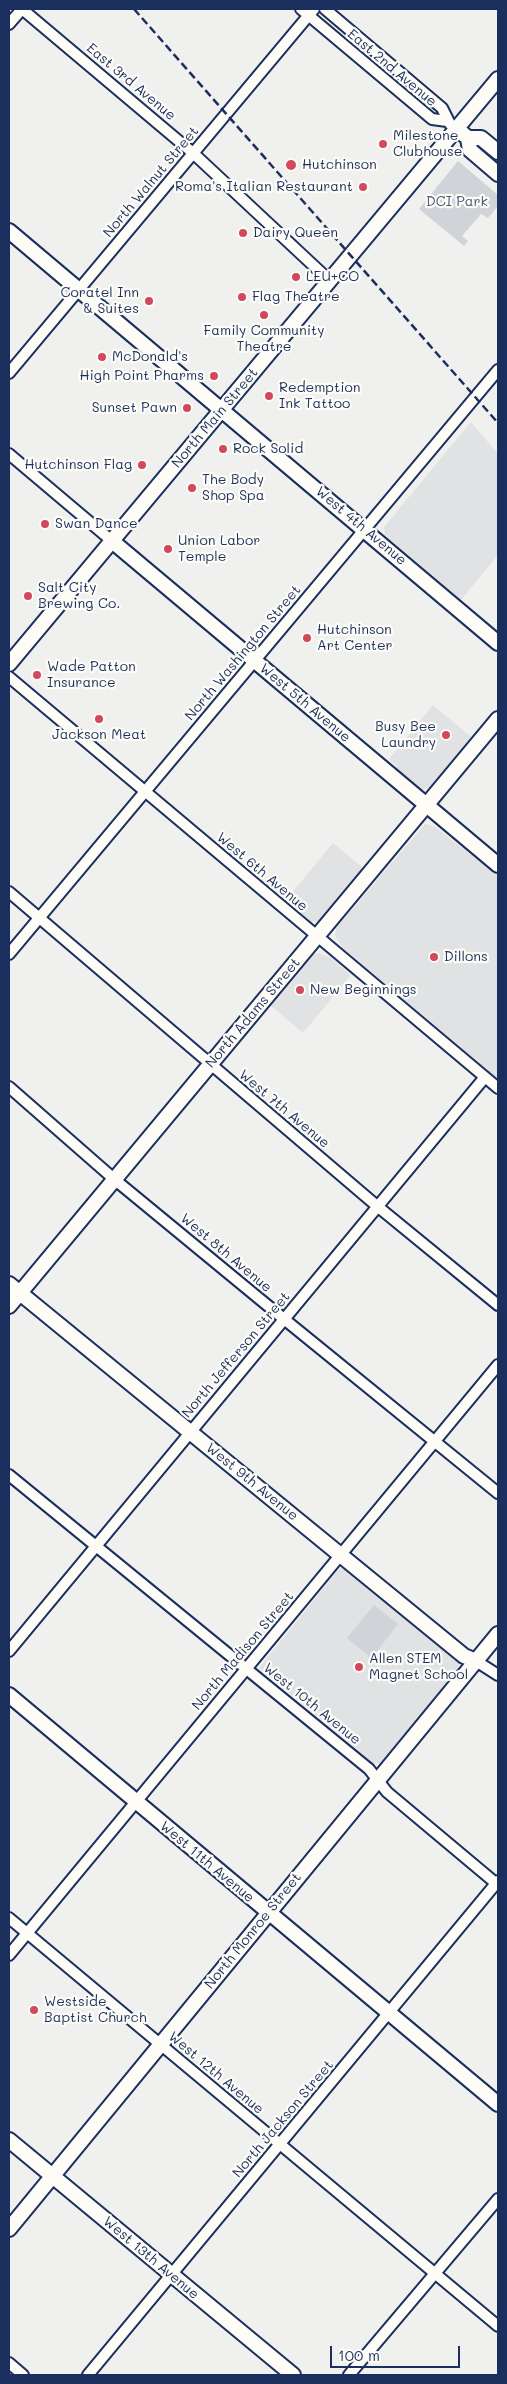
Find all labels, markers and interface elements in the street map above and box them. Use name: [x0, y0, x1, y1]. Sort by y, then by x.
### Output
street label: East 2nd Avenue: [344, 26, 440, 110]
street label: East 3rd Avenue: [83, 40, 179, 124]
street label: North Walnut Street: [100, 123, 202, 241]
place label: Milestone Clubhouse: [393, 128, 462, 160]
marker: Milestone Clubhouse: [377, 138, 389, 150]
place label: Hutchinson: [302, 157, 377, 173]
marker: Hutchinson: [284, 158, 298, 172]
place label: Roma's Italian Restaurant: [175, 179, 353, 195]
marker: Roma's Italian Restaurant: [357, 181, 369, 193]
park label: DCI Park: [426, 194, 488, 210]
place label: Dairy Queen: [253, 225, 338, 241]
marker: Dairy Queen: [237, 227, 249, 239]
place label: LEU+CO: [306, 269, 359, 285]
marker: LEU+CO: [290, 271, 302, 283]
place label: Coratel Inn & Suites: [60, 285, 139, 318]
place label: Flag Theatre: [252, 289, 340, 305]
marker: Flag Theatre: [236, 291, 248, 303]
marker: Coratel Inn & Suites: [143, 295, 155, 307]
marker: Family Community Theatre: [258, 309, 270, 321]
place label: Family Community Theatre: [203, 323, 325, 356]
place label: McDonald's: [112, 349, 188, 365]
marker: McDonald's: [96, 351, 108, 363]
street label: North Main Street: [168, 365, 262, 471]
place label: High Point Pharms: [80, 368, 204, 384]
marker: High Point Pharms: [208, 370, 220, 382]
place label: Redemption Ink Tattoo: [279, 380, 360, 412]
marker: Redemption Ink Tattoo: [263, 390, 275, 402]
place label: Sunset Pawn: [92, 400, 177, 416]
marker: Sunset Pawn: [181, 402, 193, 414]
place label: Rock Solid: [233, 441, 303, 457]
marker: Rock Solid: [217, 443, 229, 455]
place label: Hutchinson Flag: [25, 457, 132, 473]
marker: Hutchinson Flag: [136, 459, 148, 471]
place label: The Body Shop Spa: [202, 472, 264, 504]
marker: The Body Shop Spa: [186, 482, 198, 494]
street label: West 4th Avenue: [312, 483, 410, 569]
place label: Swan Dance: [55, 516, 138, 532]
marker: Swan Dance: [39, 518, 51, 530]
place label: Union Labor Temple: [178, 533, 260, 566]
marker: Union Labor Temple: [162, 543, 174, 555]
place label: Salt City Brewing Co.: [38, 580, 120, 612]
street label: North Washington Street: [182, 582, 304, 724]
marker: Salt City Brewing Co.: [22, 590, 34, 602]
place label: Hutchinson Art Center: [317, 622, 393, 654]
marker: Hutchinson Art Center: [301, 632, 313, 644]
place label: Wade Patton Insurance: [47, 659, 136, 692]
street label: West 5th Avenue: [256, 660, 354, 746]
marker: Wade Patton Insurance: [31, 669, 43, 681]
marker: Jackson Meat: [93, 713, 105, 725]
place label: Busy Bee Laundry: [375, 719, 436, 752]
place label: Jackson Meat: [52, 727, 146, 743]
marker: Busy Bee Laundry: [440, 729, 452, 741]
street label: West 6th Avenue: [213, 829, 311, 915]
place label: Dillons: [444, 949, 488, 965]
marker: Dillons: [428, 951, 440, 963]
street label: North Adams Street: [202, 955, 304, 1071]
place label: New Beginnings: [310, 982, 417, 998]
marker: New Beginnings: [294, 984, 306, 996]
street label: West 7th Avenue: [235, 1066, 333, 1152]
street label: West 8th Avenue: [177, 1210, 275, 1296]
street label: North Jefferson Street: [178, 1289, 294, 1421]
street label: West 9th Avenue: [203, 1440, 301, 1524]
street label: North Madison Street: [189, 1588, 297, 1714]
place label: Allen STEM Magnet School: [369, 1651, 468, 1684]
street label: West 10th Avenue: [260, 1660, 364, 1748]
marker: Allen STEM Magnet School: [353, 1661, 365, 1673]
street label: West 11th Avenue: [156, 1818, 258, 1906]
street label: North Monroe Street: [201, 1870, 305, 1992]
place label: Westside Baptist Church: [44, 1994, 147, 2026]
marker: Westside Baptist Church: [28, 2004, 40, 2016]
street label: West 12th Avenue: [165, 2028, 267, 2118]
street label: North Jackson Street: [229, 2057, 337, 2181]
street label: West 13th Avenue: [100, 2213, 202, 2303]
scale bar: [332, 2336, 462, 2368]
text: 100 m: [338, 2345, 380, 2365]

